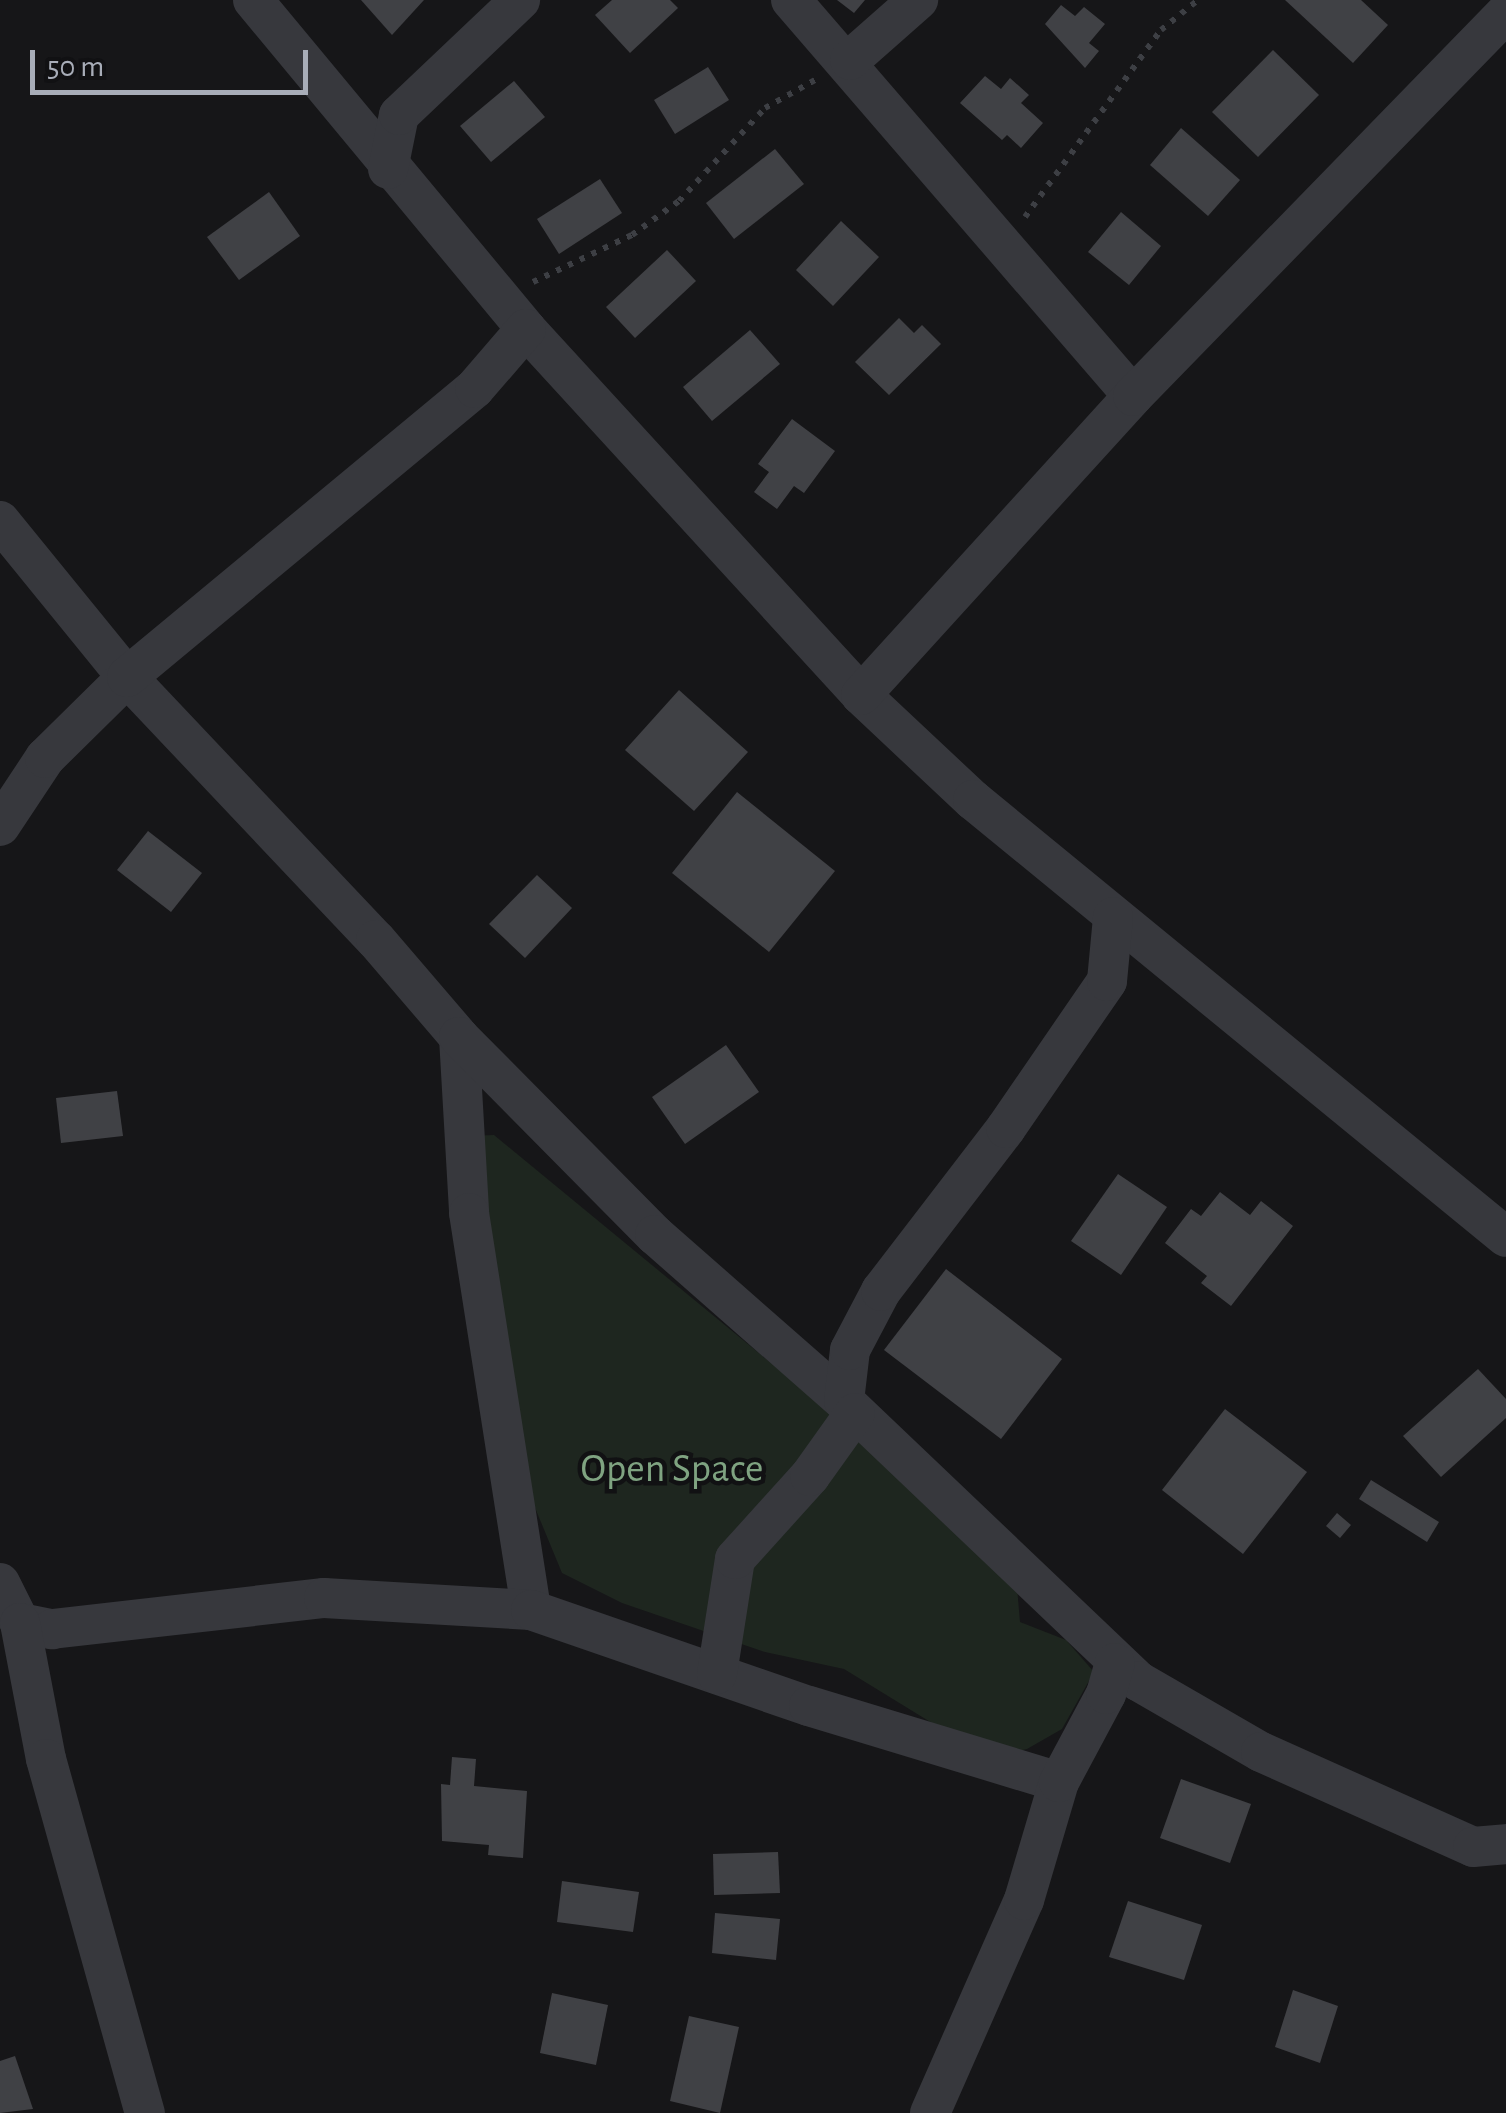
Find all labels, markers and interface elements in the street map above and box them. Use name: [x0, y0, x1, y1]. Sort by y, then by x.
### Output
scale bar: [35, 30, 312, 92]
text: 50 m: [47, 52, 104, 82]
park label: Open Space: [581, 1445, 763, 1493]

